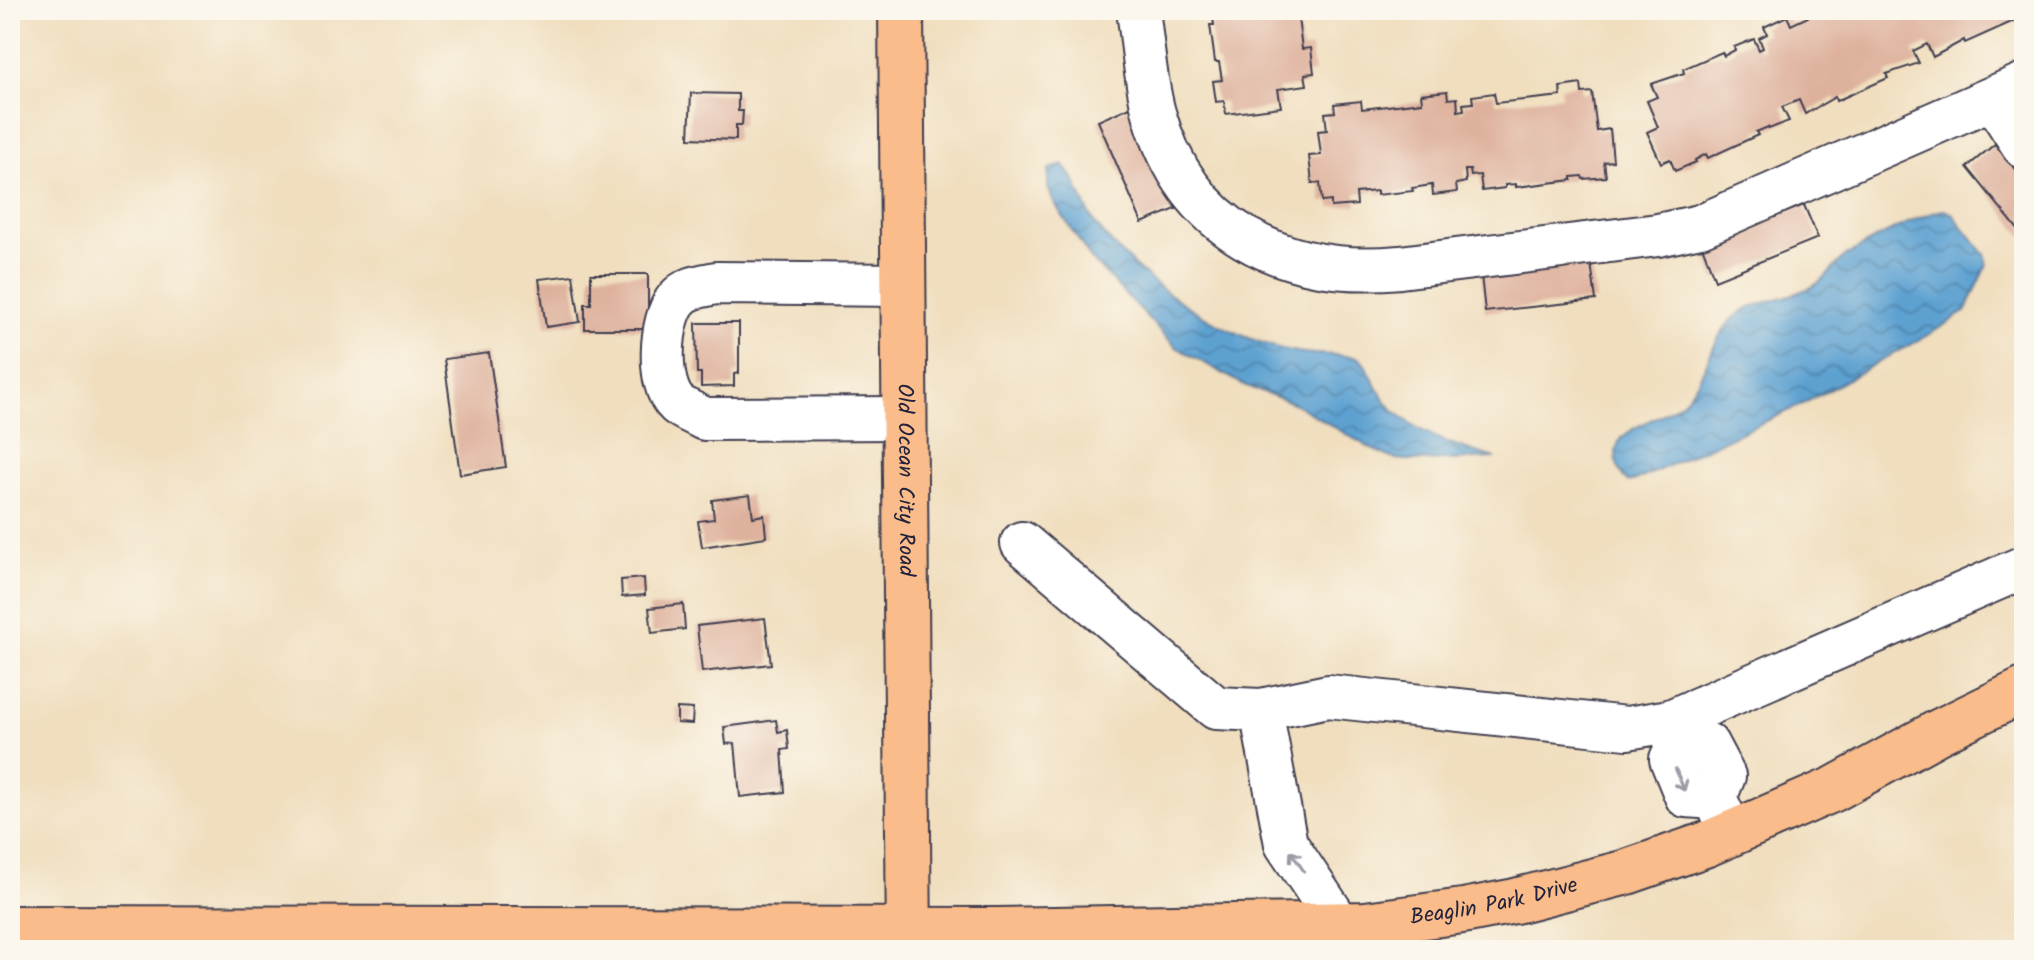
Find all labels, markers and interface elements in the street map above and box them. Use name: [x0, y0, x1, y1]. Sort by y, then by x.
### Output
street label: Old Ocean City Road: [887, 383, 923, 578]
one-way arrow: [1673, 767, 1688, 792]
one-way arrow: [1289, 850, 1305, 872]
street label: Beaglin Park Drive: [1408, 868, 1582, 935]

